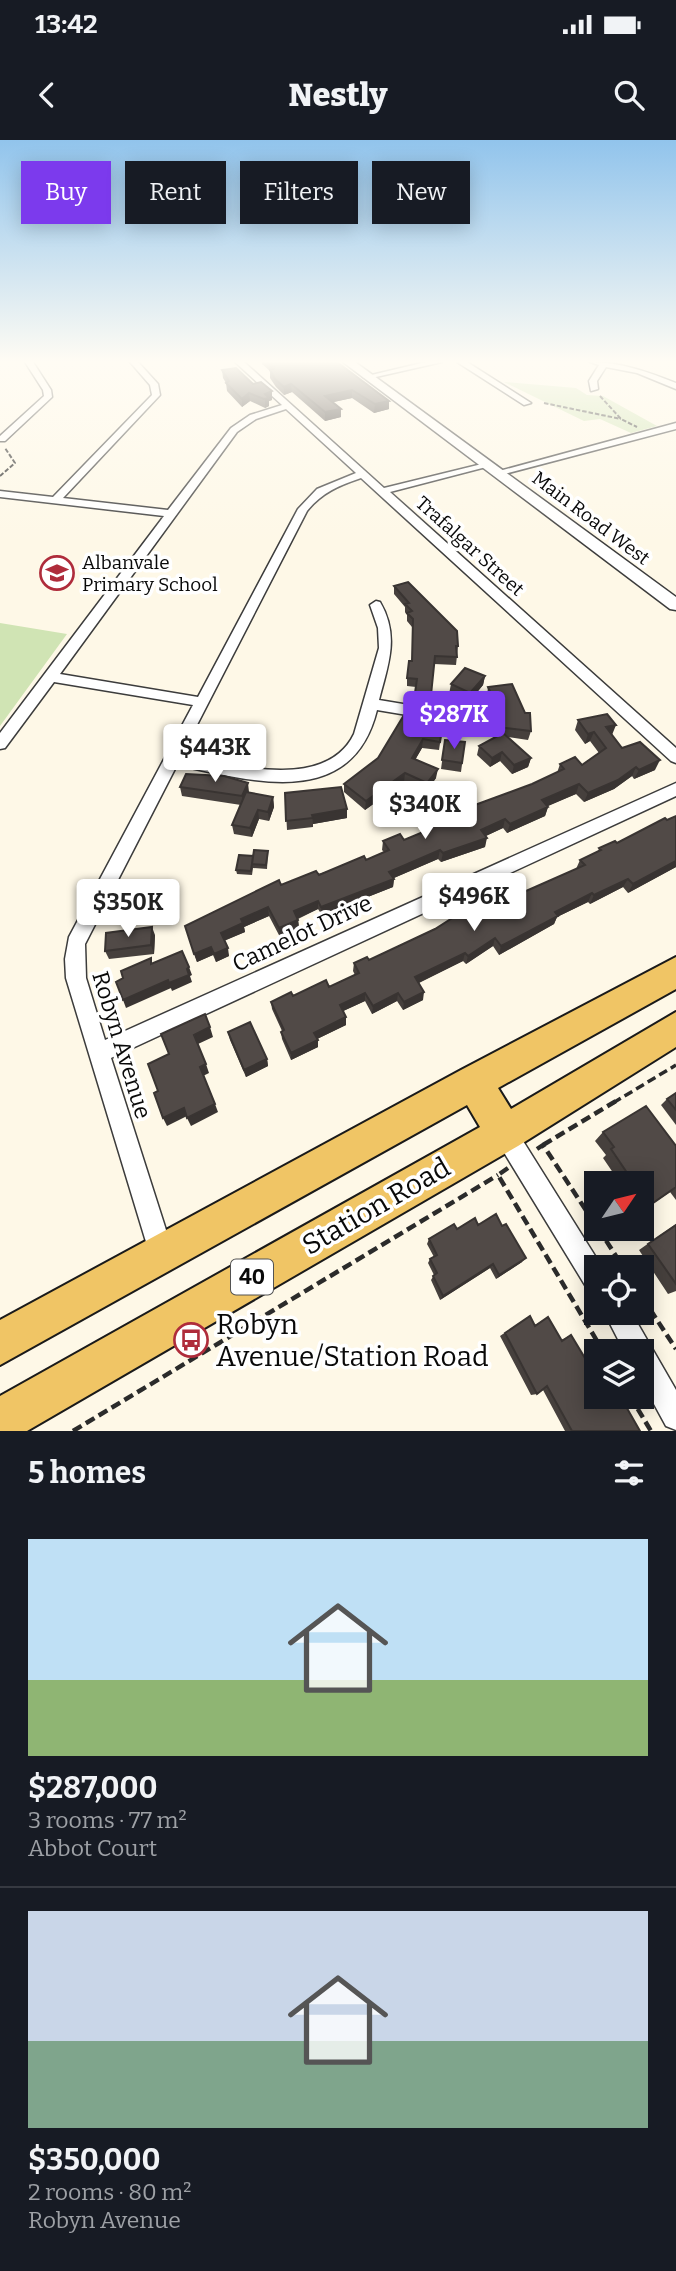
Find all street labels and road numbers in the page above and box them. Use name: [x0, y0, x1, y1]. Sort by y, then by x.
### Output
street label: Main Road West: [528, 466, 654, 570]
street label: Trafalgar Street: [411, 491, 529, 601]
street label: Camelot Drive: [228, 888, 376, 978]
street label: Robyn Avenue: [86, 968, 158, 1122]
street label: Station Road: [296, 1150, 456, 1262]
road number: 40: [231, 1260, 273, 1294]

